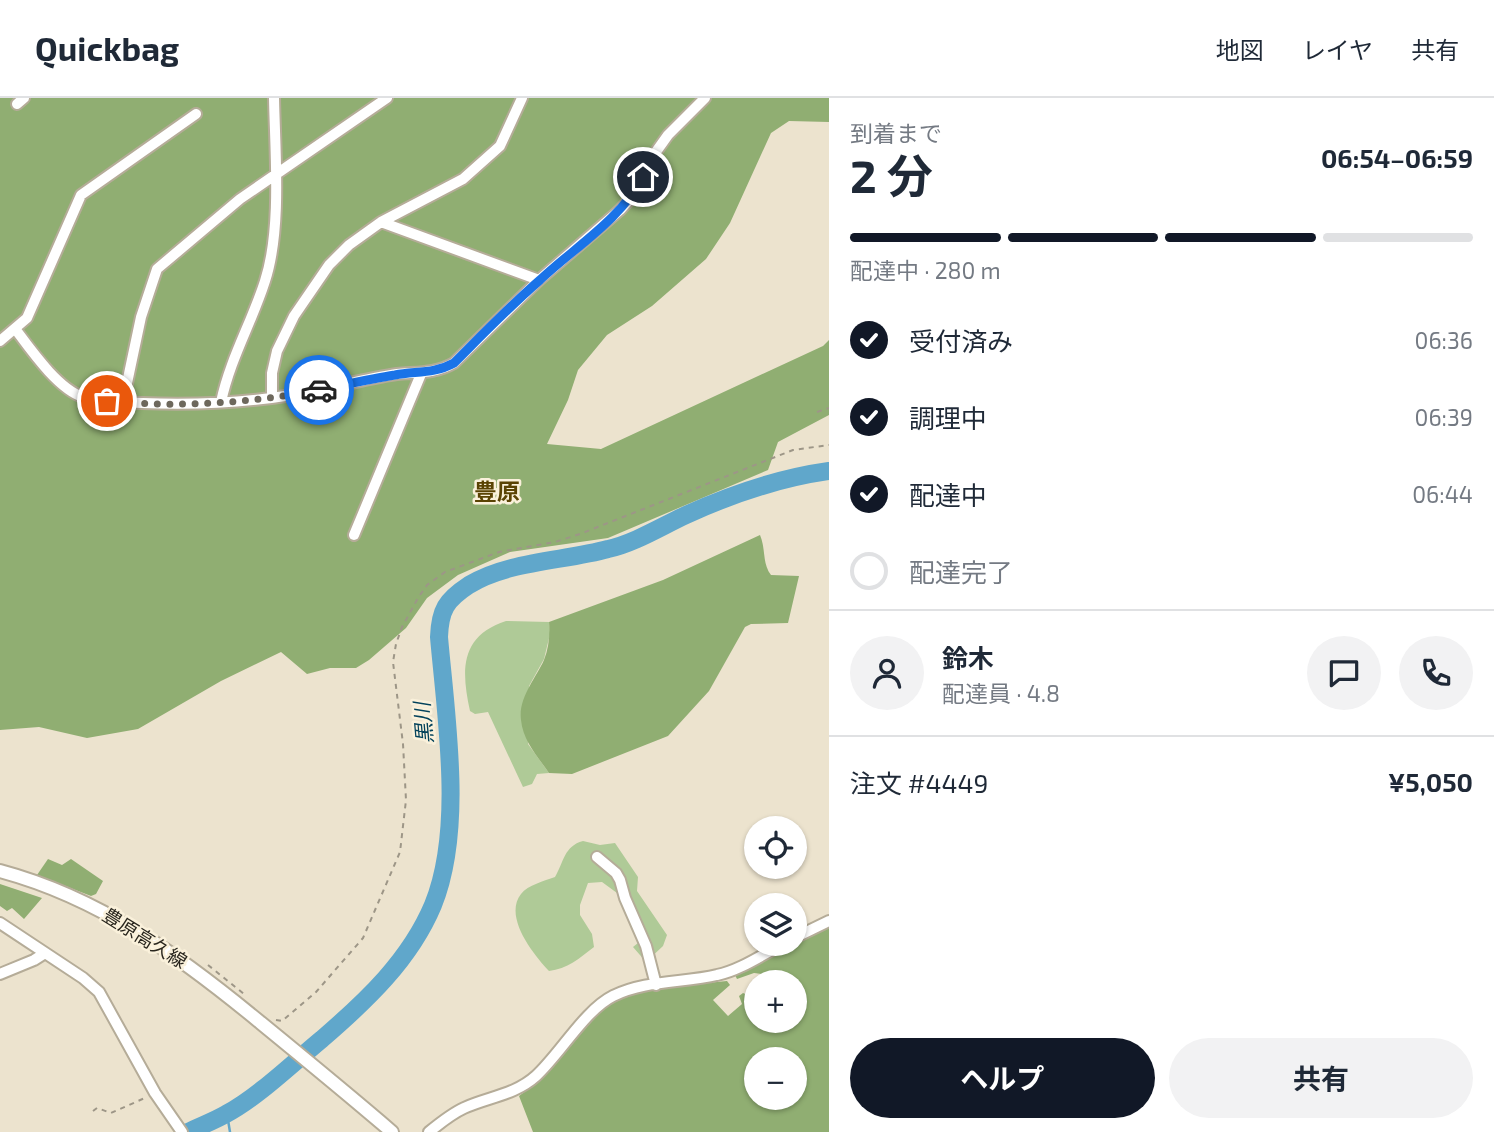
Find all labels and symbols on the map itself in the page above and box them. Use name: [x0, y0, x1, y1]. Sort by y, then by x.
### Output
pin: [613, 147, 673, 207]
courier: [284, 355, 354, 425]
pin: [77, 371, 137, 431]
district label: 豊原: [474, 477, 520, 505]
water label: 黒川: [408, 699, 437, 745]
street label: 豊原高久線: [99, 903, 192, 973]

